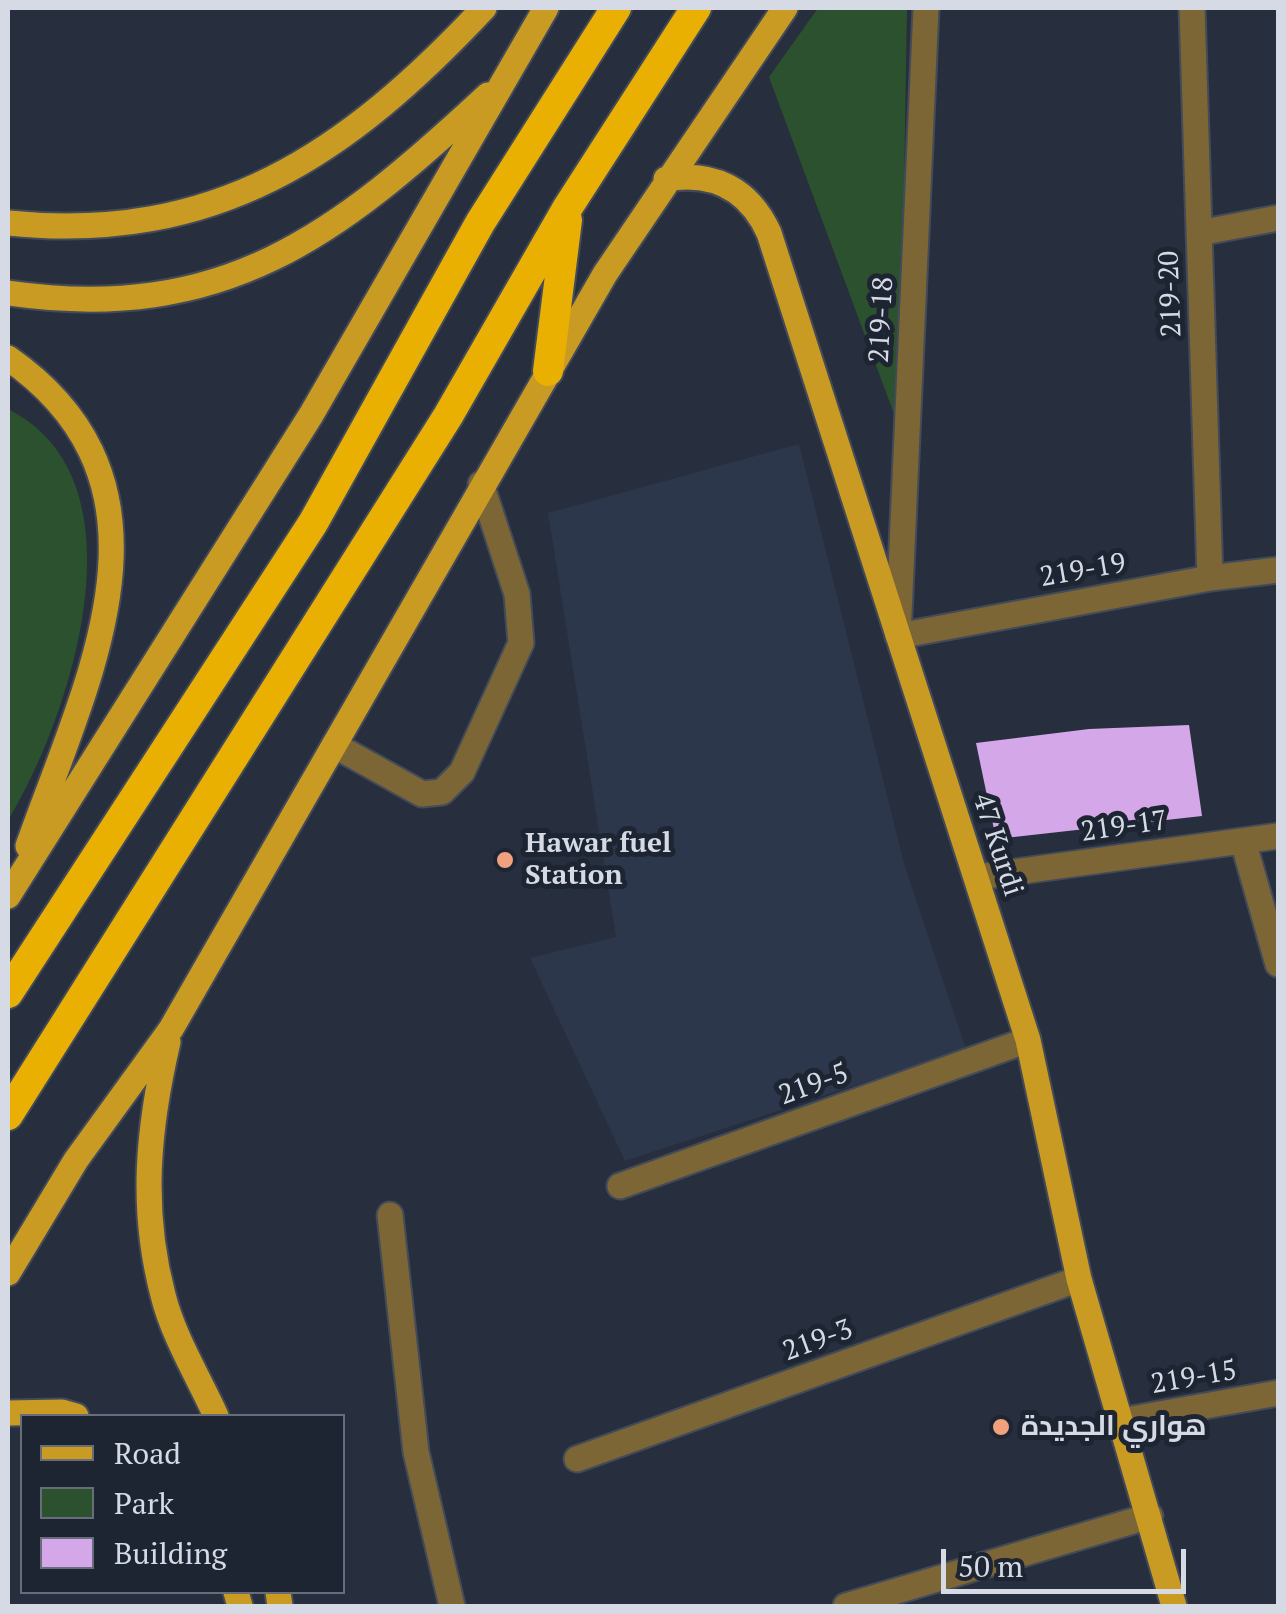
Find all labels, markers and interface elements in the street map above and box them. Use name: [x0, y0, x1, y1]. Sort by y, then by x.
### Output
street label: 219-20: [1153, 250, 1189, 338]
street label: 219-18: [863, 276, 901, 364]
street label: 219-19: [1037, 547, 1129, 595]
street label: 47 Kurdi: [965, 790, 1029, 900]
street label: 219-17: [1079, 804, 1169, 850]
place label: Hawar fuel Station: [525, 827, 671, 893]
marker: Hawar fuel Station: [494, 849, 516, 871]
street label: 219-5: [775, 1057, 853, 1113]
street label: 219-3: [779, 1313, 857, 1369]
street label: 219-15: [1148, 1354, 1240, 1402]
place label: هواري الجديدة: [1021, 1410, 1207, 1444]
legend: [20, 1414, 345, 1594]
marker: هواري الجديدة: [990, 1416, 1012, 1438]
text: Road: [114, 1433, 181, 1473]
text: Park: [114, 1483, 174, 1523]
scale bar: [946, 1529, 1191, 1591]
text: Building: [114, 1533, 227, 1573]
text: 50 m: [958, 1546, 1023, 1586]

